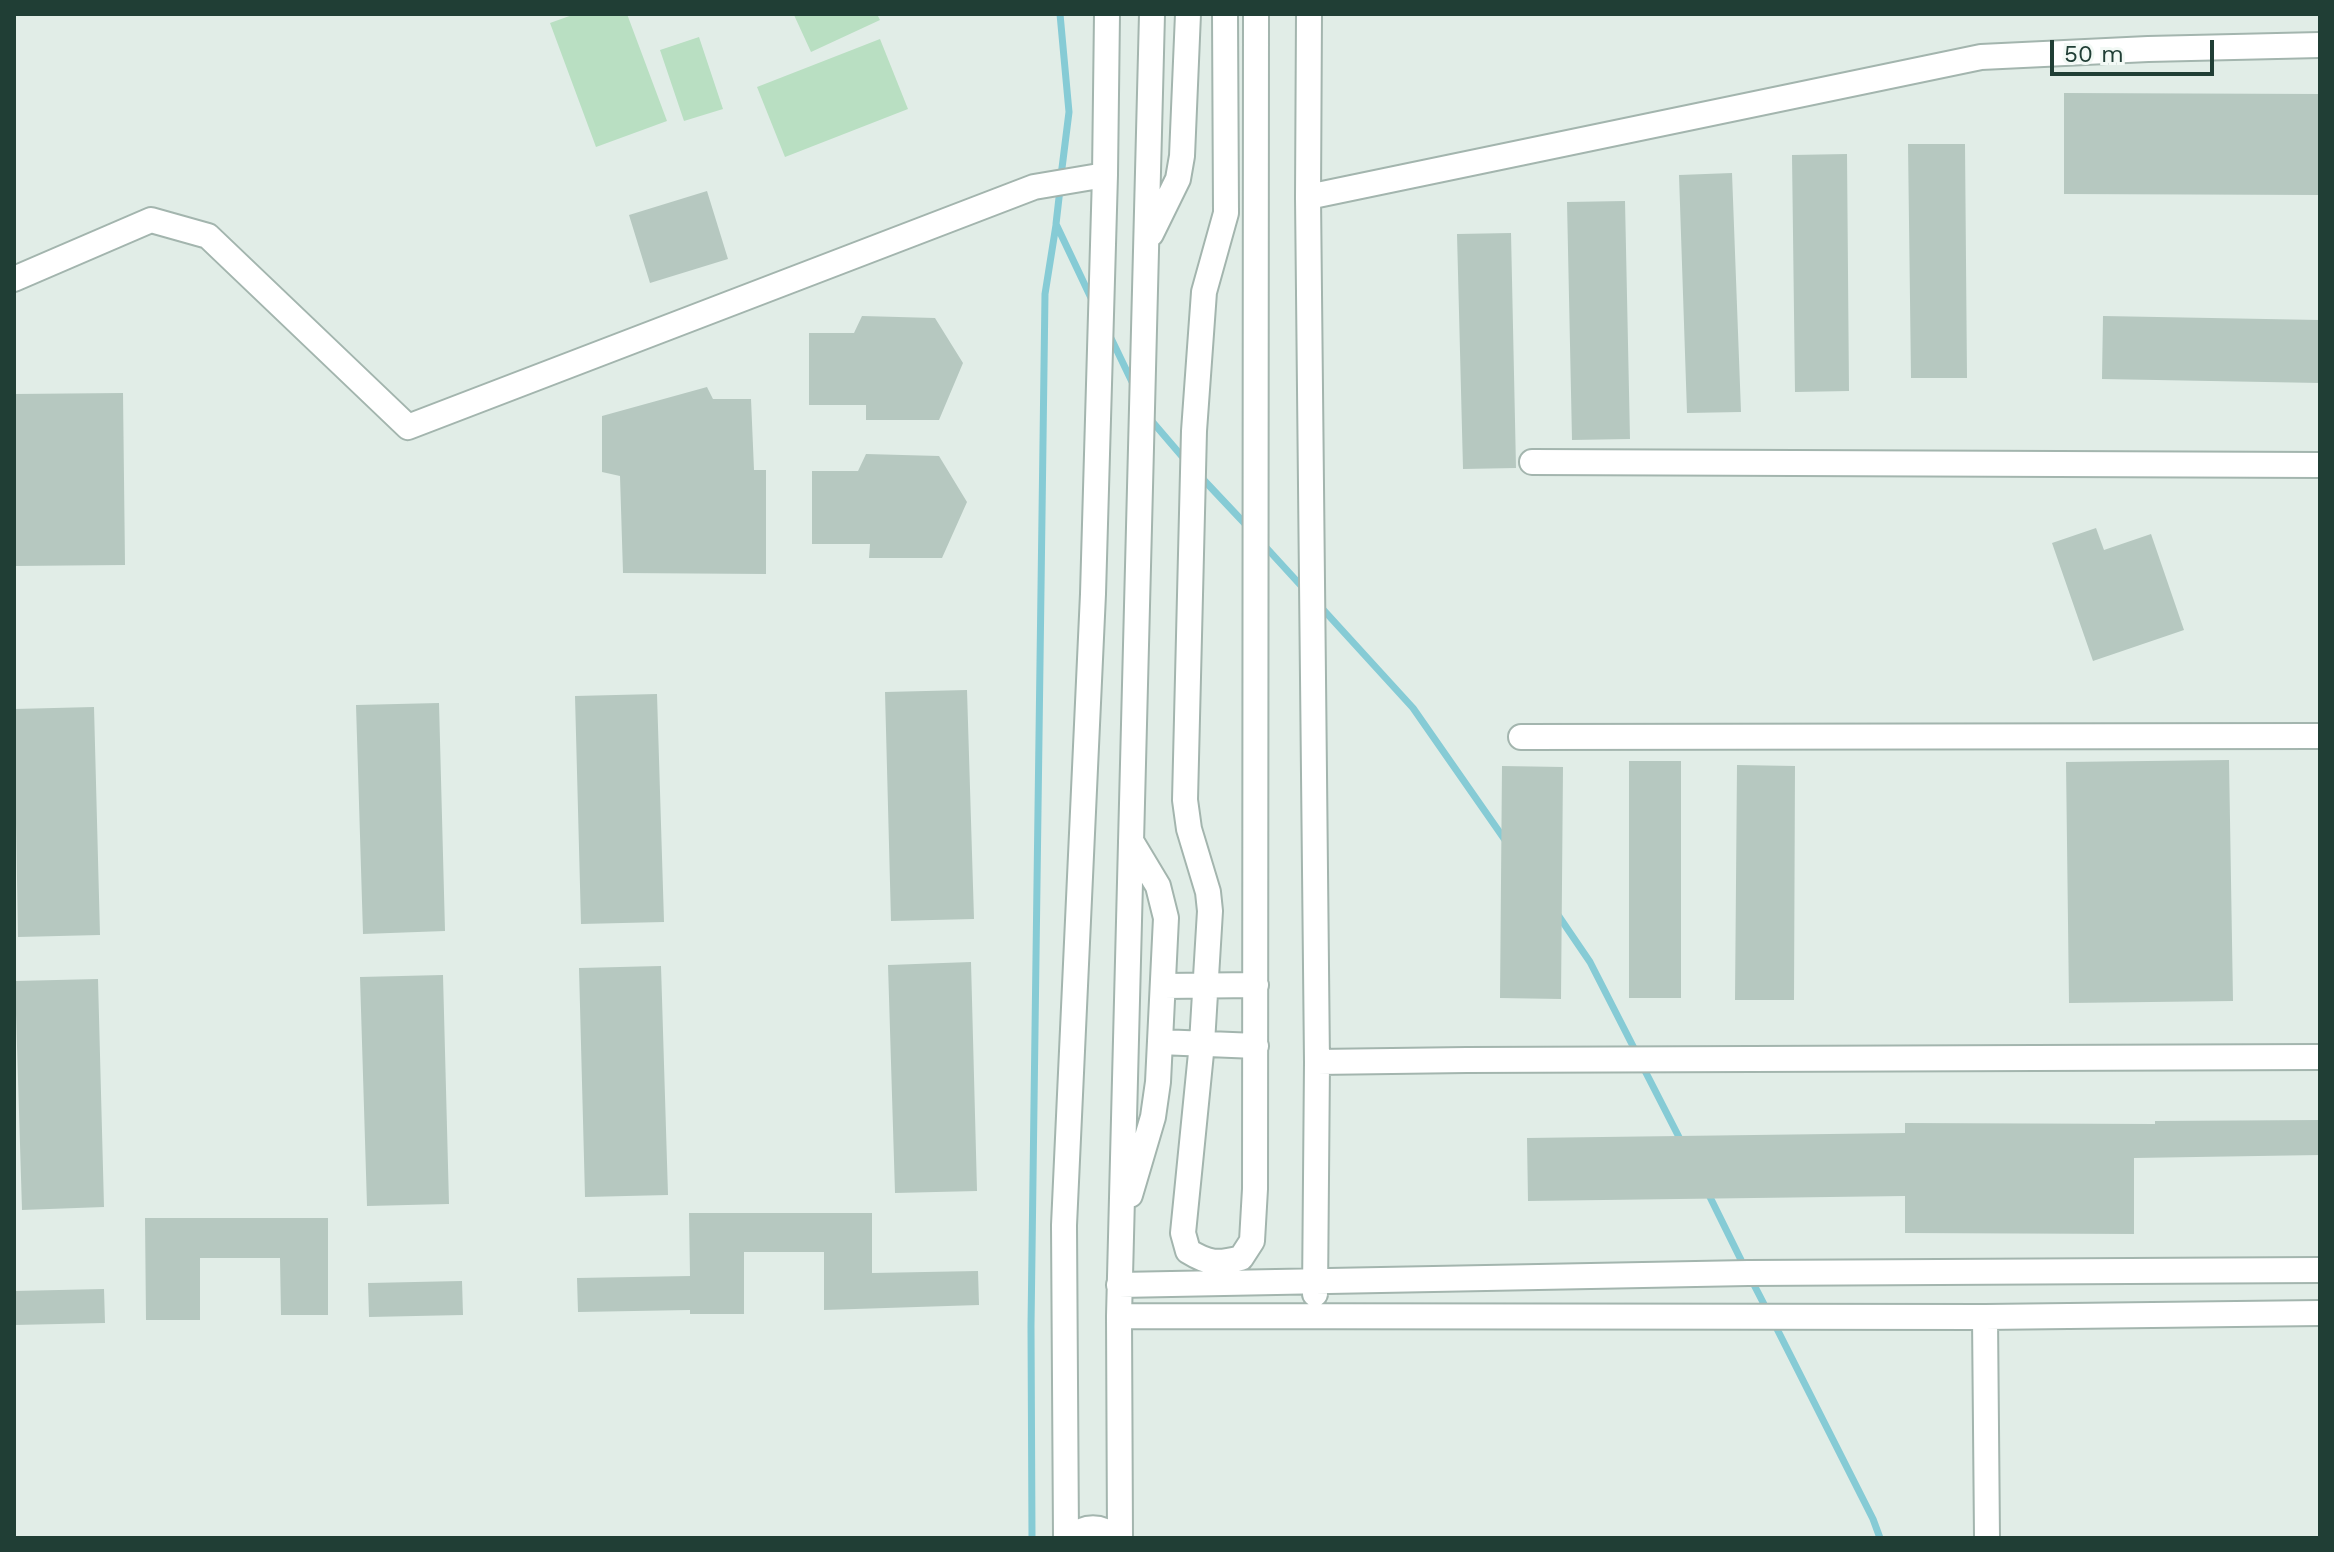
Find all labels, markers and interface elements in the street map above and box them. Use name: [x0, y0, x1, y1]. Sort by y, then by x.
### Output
scale bar: [2054, 24, 2218, 74]
text: 50 m: [2064, 40, 2124, 68]

